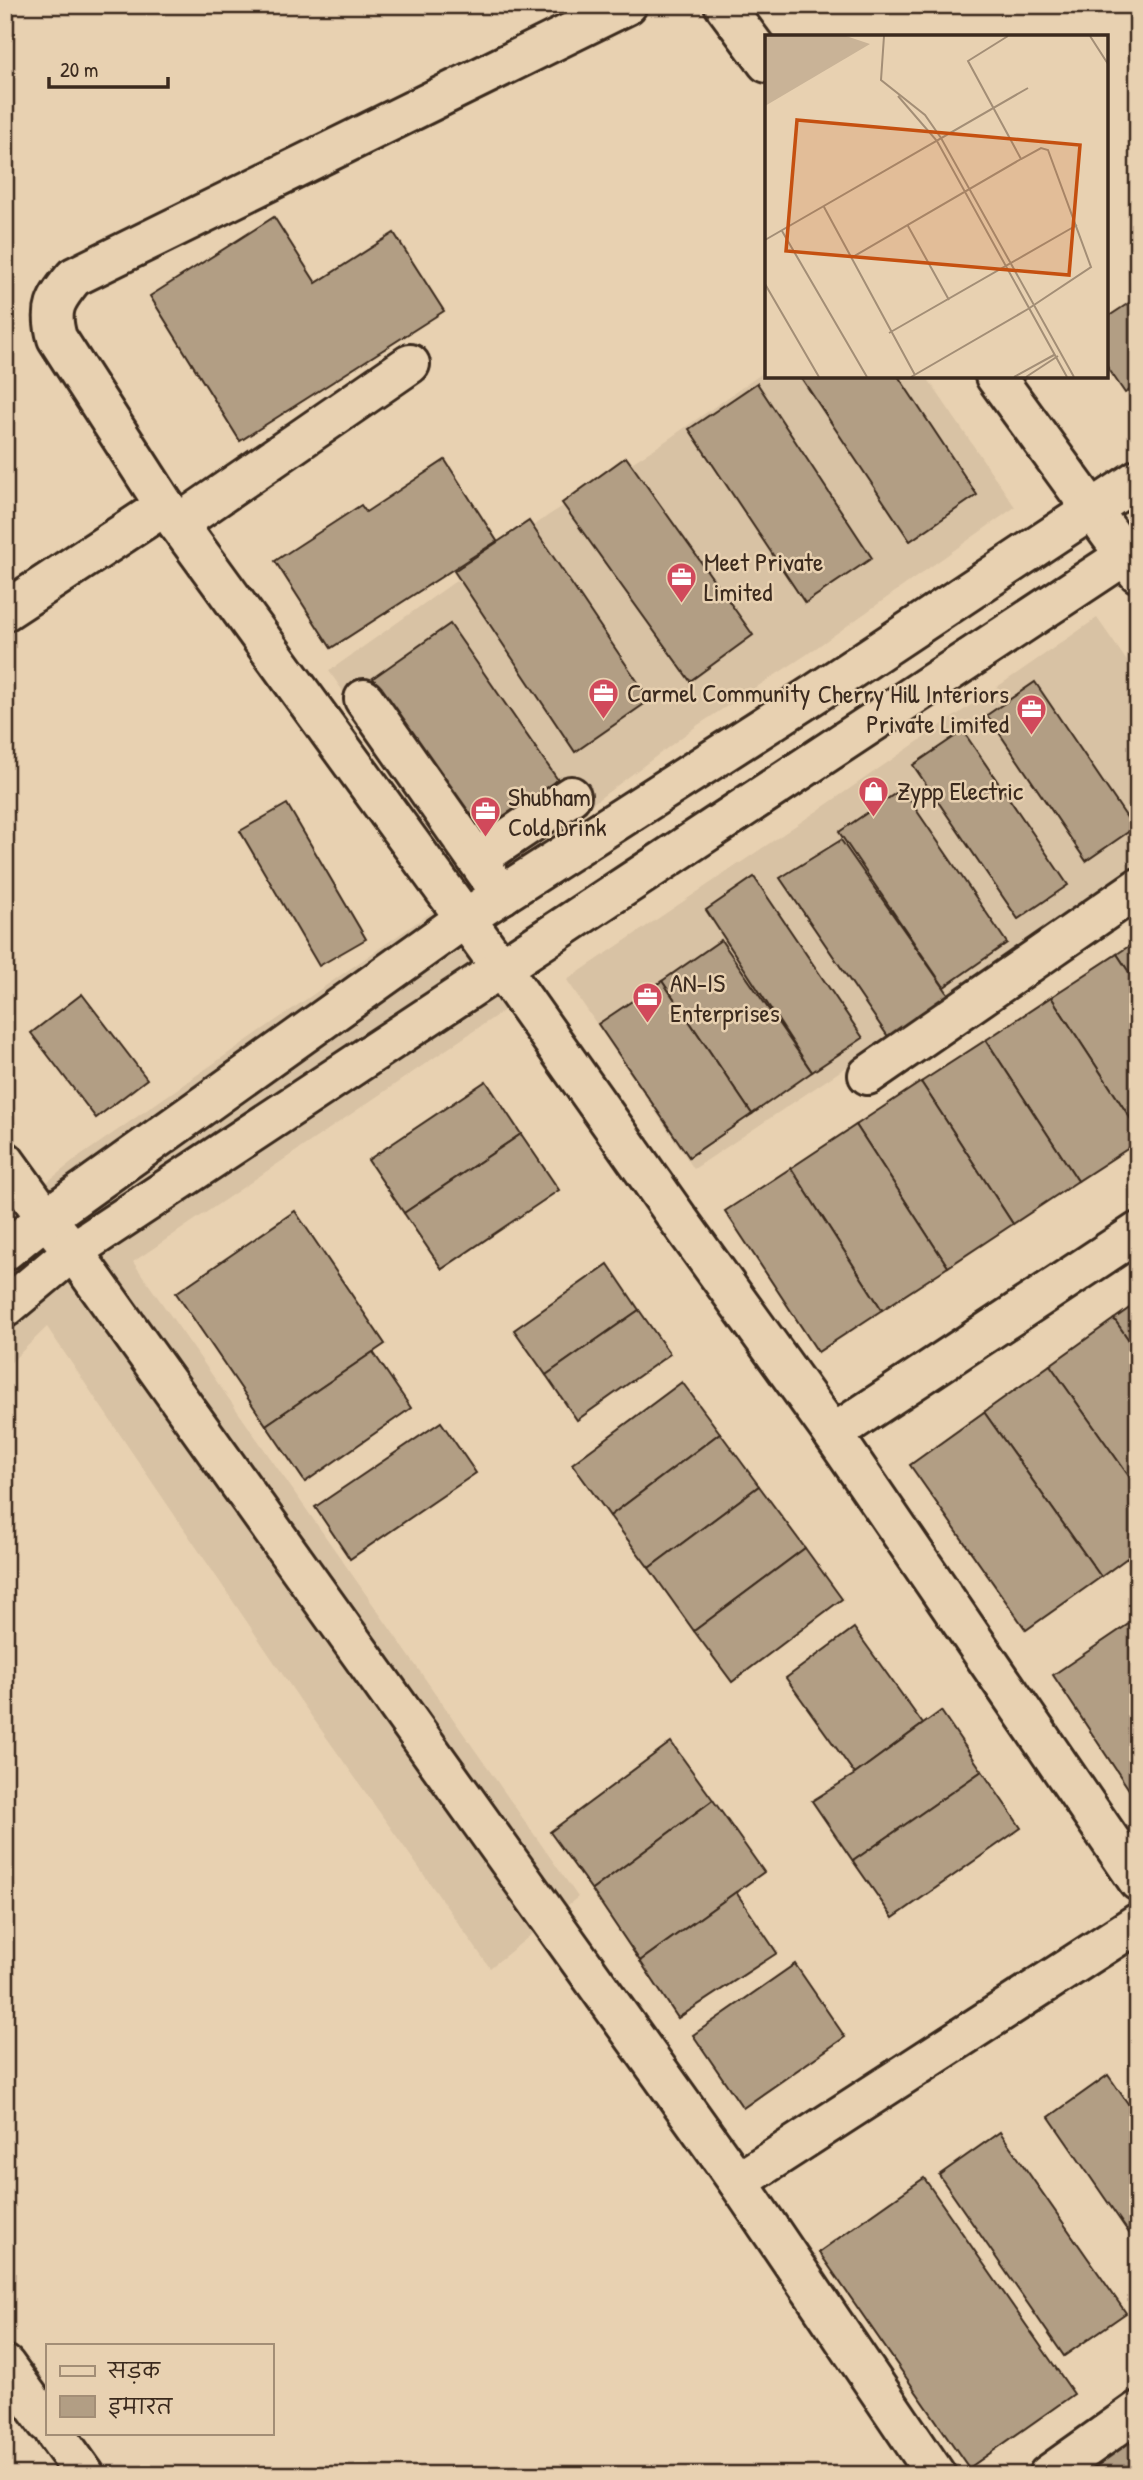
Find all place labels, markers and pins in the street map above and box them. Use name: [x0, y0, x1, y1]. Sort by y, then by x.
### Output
place label: Meet Private Limited: [704, 544, 823, 609]
office icon: Meet Private Limited: [664, 560, 698, 604]
place label: Carmel Community: [627, 675, 810, 710]
office icon: Carmel Community: [587, 676, 621, 720]
place label: Cherry Hill Interiors Private Limited: [818, 676, 1009, 741]
office icon: Cherry Hill Interiors Private Limited: [1015, 692, 1049, 736]
place label: Zypp Electric: [897, 773, 1023, 808]
shop icon: Zypp Electric: [857, 774, 891, 818]
place label: Shubham Cold Drink: [508, 779, 607, 844]
office icon: Shubham Cold Drink: [468, 795, 502, 839]
place label: AN-IS Enterprises: [670, 965, 780, 1030]
office icon: AN-IS Enterprises: [630, 981, 664, 1025]

